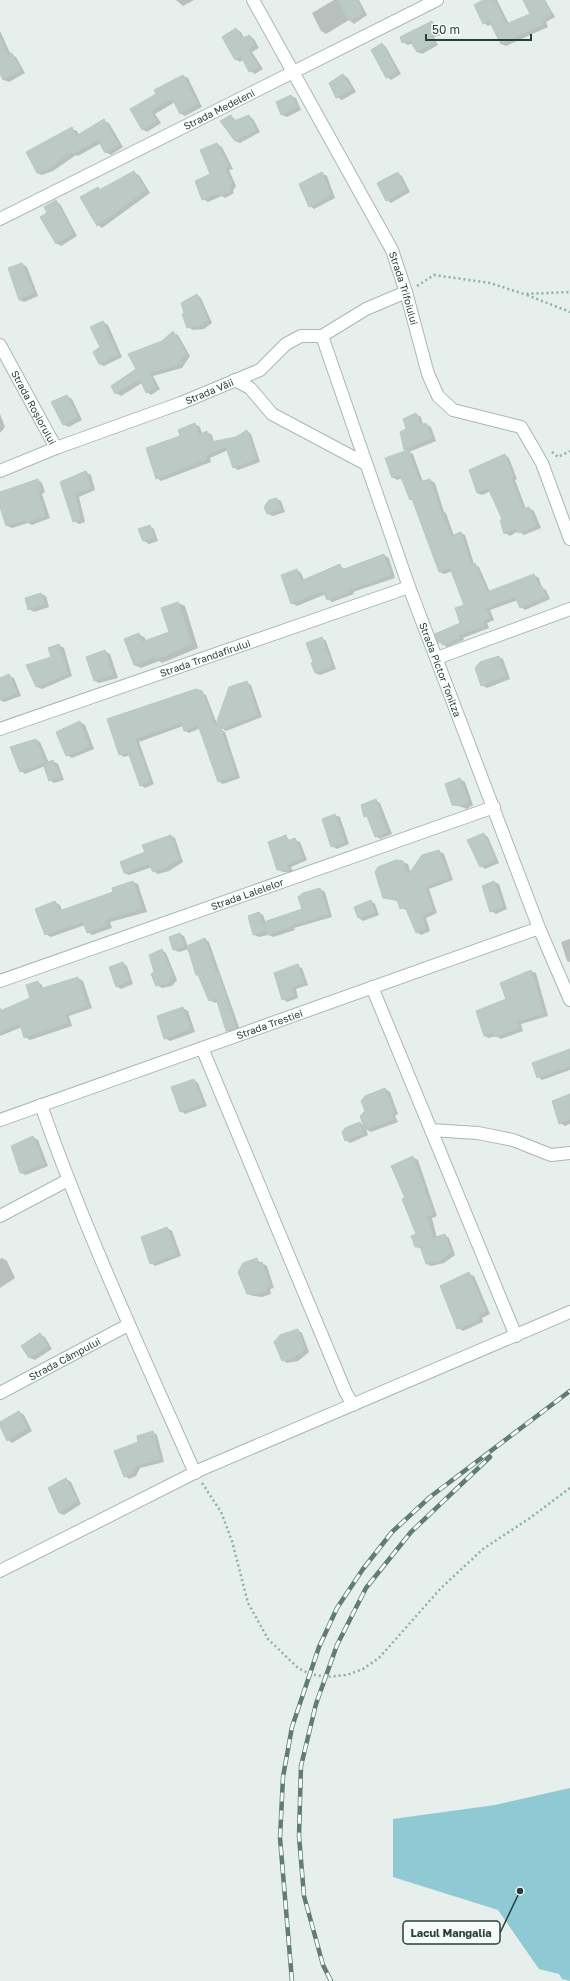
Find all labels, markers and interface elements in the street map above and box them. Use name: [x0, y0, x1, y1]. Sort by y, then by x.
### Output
scale bar: [426, 16, 531, 42]
text: 50 m: [432, 22, 460, 37]
street label: Strada Medeleni: [181, 86, 257, 132]
street label: Strada Trifoiului: [387, 250, 421, 326]
street label: Strada Roșiorului: [9, 368, 59, 447]
street label: Strada Văii: [183, 376, 235, 407]
street label: Strada Pictor Tonitza: [417, 621, 464, 719]
street label: Strada Trandafirului: [158, 637, 252, 679]
street label: Strada Lalelelor: [209, 876, 285, 912]
street label: Strada Trestiei: [235, 1007, 304, 1041]
street label: Strada Câmpului: [27, 1335, 102, 1383]
callout: Lacul Mangalia: [403, 1921, 500, 1944]
text: Lacul Mangalia: [410, 1926, 492, 1939]

